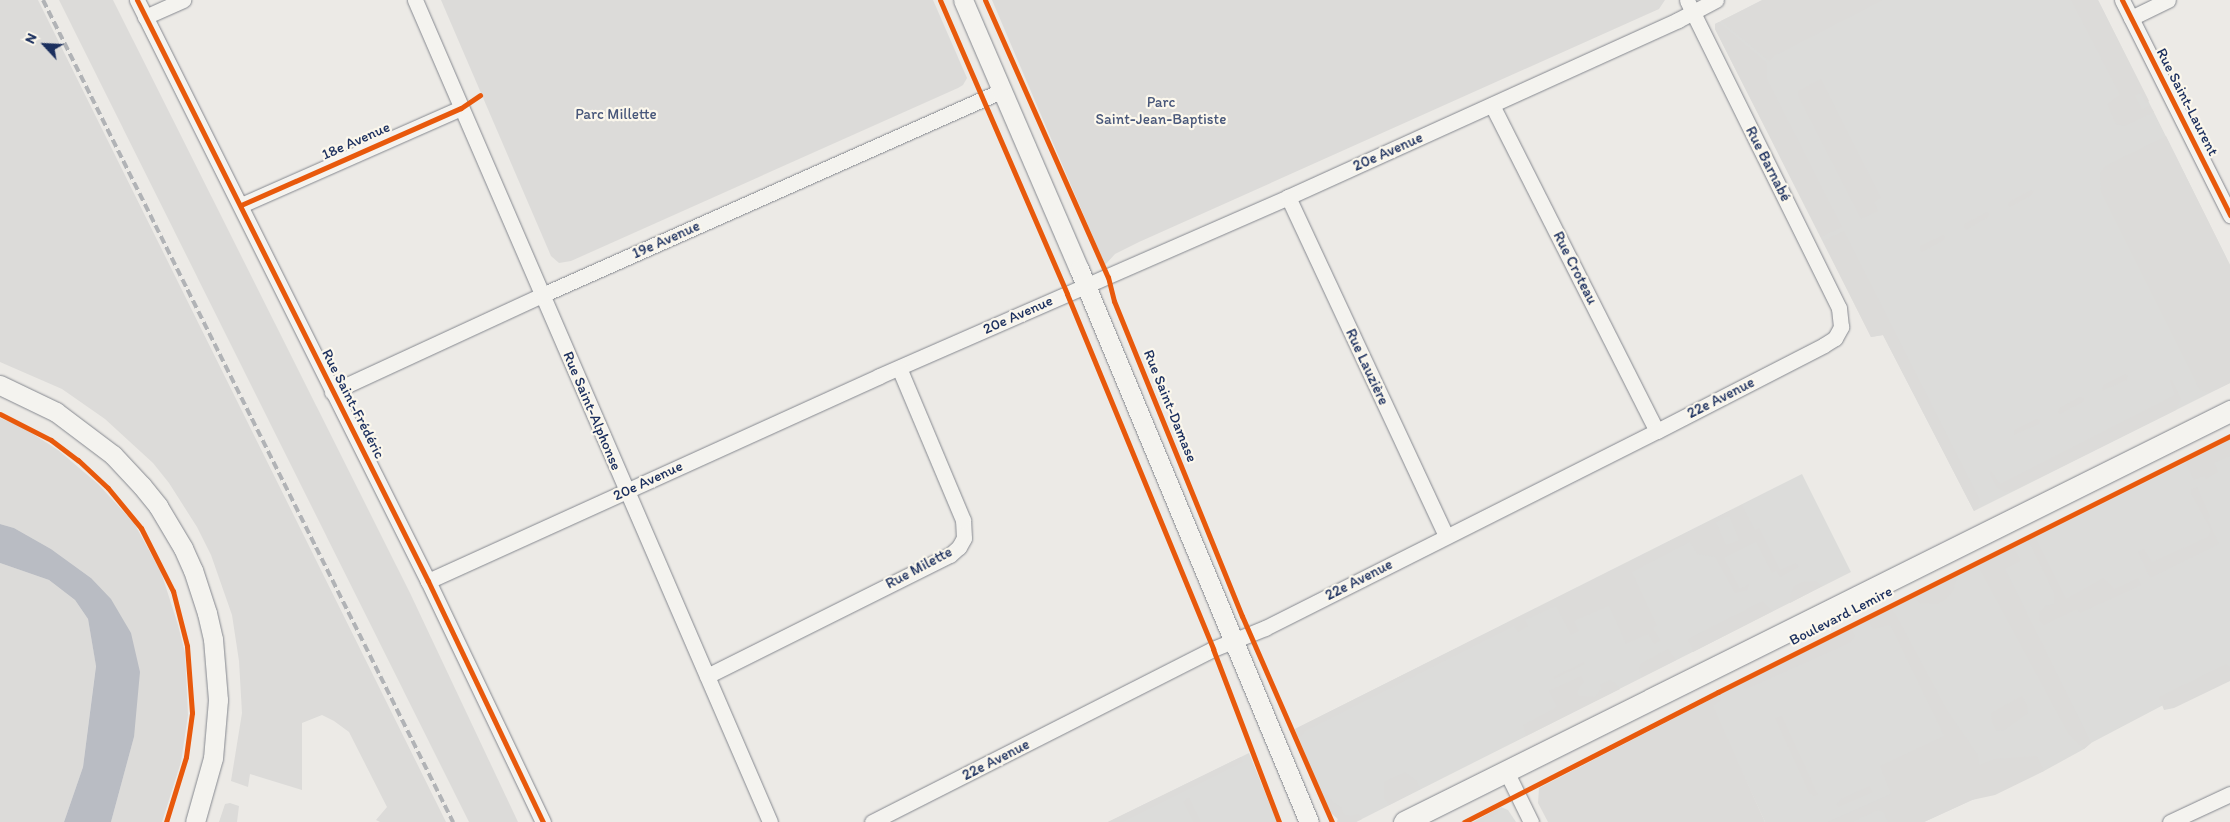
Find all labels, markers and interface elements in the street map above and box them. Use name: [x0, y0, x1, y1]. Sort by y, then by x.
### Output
north arrow: [20, 20, 70, 70]
text: N: [21, 31, 41, 46]
street label: Rue Saint-Laurent: [2152, 45, 2222, 159]
park label: Parc Saint-Jean-Baptiste: [1096, 93, 1226, 128]
park label: Parc Millette: [575, 106, 657, 124]
street label: 18e Avenue: [319, 118, 393, 164]
street label: Rue Barnabé: [1741, 124, 1795, 204]
street label: 20e Avenue: [1350, 129, 1426, 175]
street label: 19e Avenue: [629, 217, 703, 263]
street label: Rue Croteau: [1549, 228, 1601, 308]
street label: 20e Avenue: [980, 292, 1056, 338]
street label: Rue Lauzière: [1341, 326, 1393, 408]
street label: Rue Saint-Frédéric: [318, 346, 388, 462]
street label: Rue Saint-Damase: [1139, 347, 1201, 465]
street label: Rue Saint-Alphonse: [559, 349, 625, 473]
street label: 22e Avenue: [1684, 373, 1758, 423]
street label: 20e Avenue: [610, 457, 686, 505]
street label: Rue Milette: [883, 543, 955, 593]
street label: 22e Avenue: [1322, 555, 1396, 605]
street label: Boulevard Lemire: [1786, 582, 1896, 650]
street label: 22e Avenue: [959, 735, 1033, 785]

